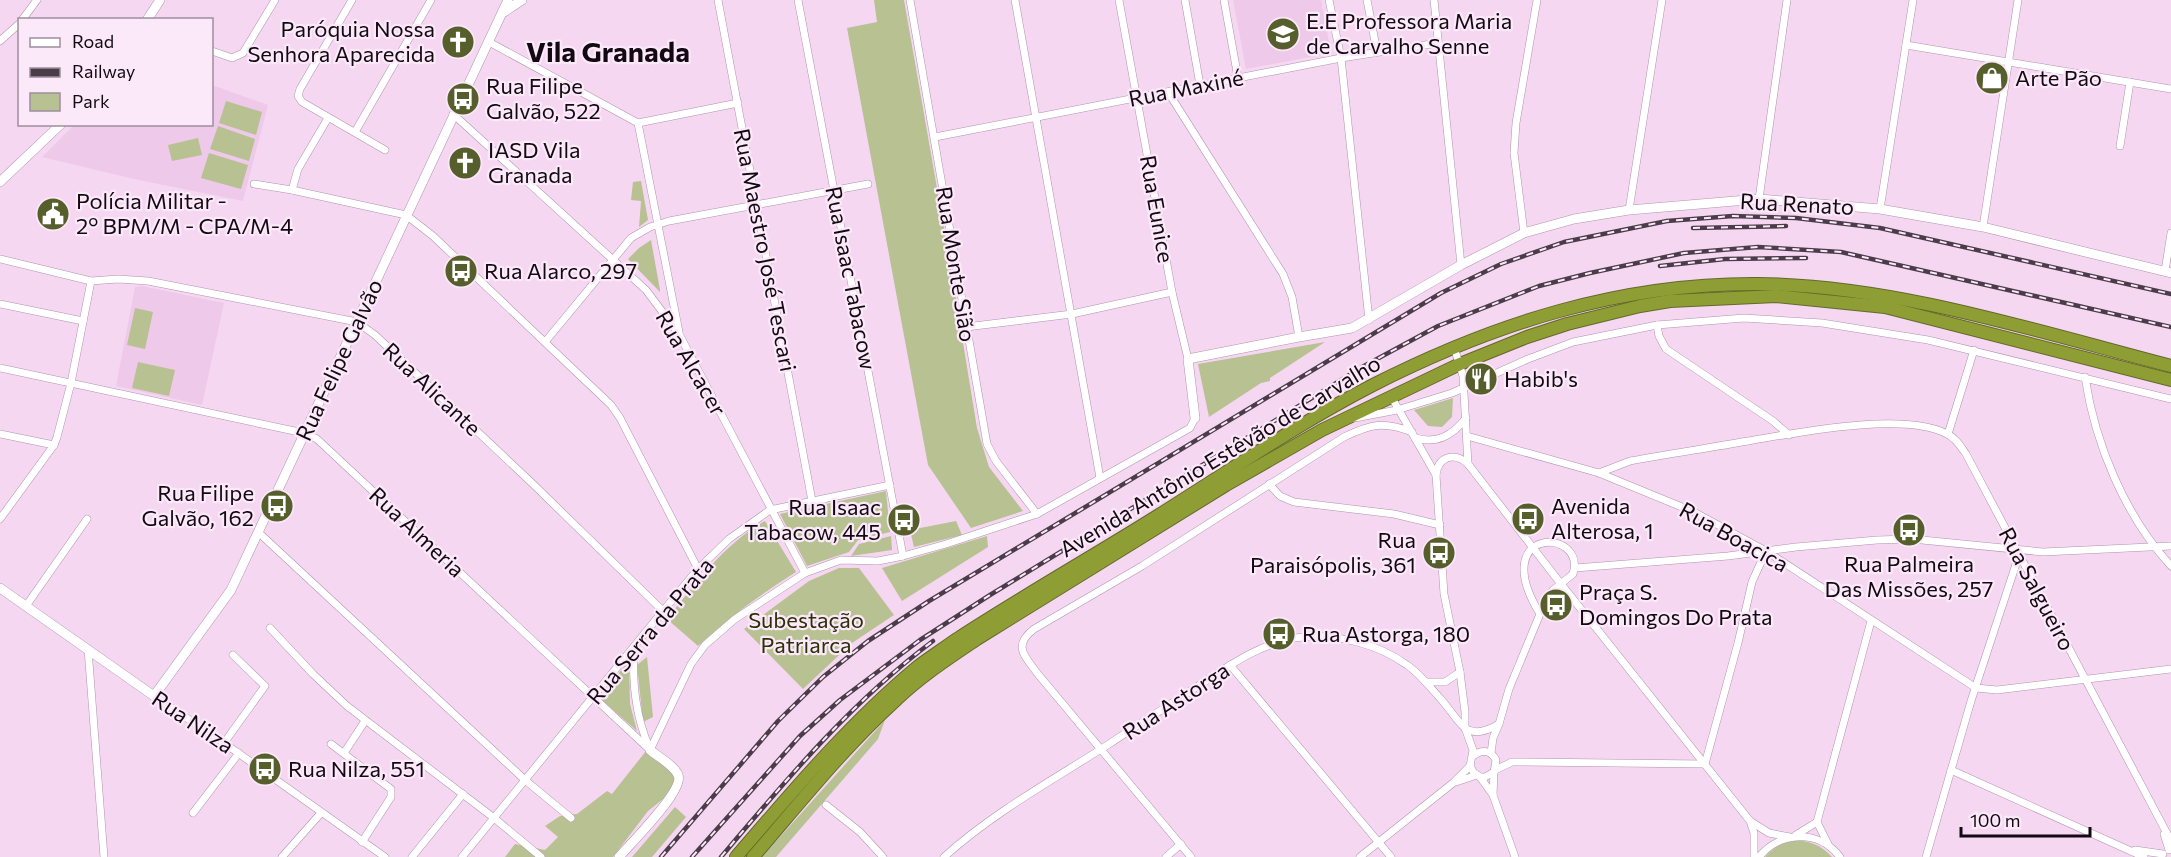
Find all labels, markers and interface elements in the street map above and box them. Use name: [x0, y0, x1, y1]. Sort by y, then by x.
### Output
place label: E.E Professora Maria de Carvalho Senne: [1306, 7, 1512, 59]
place label: Paróquia Nossa Senhora Aparecida: [247, 15, 435, 67]
school or university icon: E.E Professora Maria de Carvalho Senne: [1265, 16, 1301, 52]
legend: [18, 18, 213, 126]
church icon: Paróquia Nossa Senhora Aparecida: [440, 24, 476, 60]
text: Road: [72, 30, 114, 52]
district label: Vila Granada: [526, 34, 690, 68]
text: Railway: [72, 60, 135, 82]
shop icon: Arte Pão: [1974, 60, 2010, 96]
street label: Rua Maxiné: [1126, 63, 1246, 112]
place label: Arte Pão: [2015, 64, 2102, 91]
place label: Rua Filipe Galvão, 522: [486, 72, 601, 124]
bus stop icon: Rua Filipe Galvão, 522: [445, 81, 481, 117]
text: Park: [72, 90, 110, 112]
street label: Rua Maestro José Tescari: [729, 126, 802, 374]
place label: IASD Vila Granada: [488, 136, 581, 188]
church icon: IASD Vila Granada: [447, 145, 483, 181]
street label: Rua Eunice: [1135, 153, 1180, 265]
street label: Rua Isaac Tabacow: [820, 184, 883, 372]
street label: Rua Monte Sião: [931, 184, 982, 344]
place label: Polícia Militar - 2º BPM/M - CPA/M-4: [76, 187, 293, 239]
street label: Rua Renato: [1739, 187, 1855, 220]
public building icon: Polícia Militar - 2º BPM/M - CPA/M-4: [35, 196, 71, 232]
bus stop icon: Rua Alarco, 297: [443, 253, 479, 289]
place label: Rua Alarco, 297: [484, 257, 637, 284]
street label: Rua Felipe Galvão: [289, 275, 388, 445]
street label: Rua Alcacer: [650, 305, 732, 420]
street label: Rua Alicante: [378, 336, 487, 441]
street label: Avenida Antônio Estêvão de Carvalho: [1054, 349, 1385, 562]
restaurant icon: Habib's: [1463, 361, 1499, 397]
place label: Habib's: [1504, 365, 1578, 392]
place label: Rua Filipe Galvão, 162: [142, 479, 254, 531]
street label: Rua Almeria: [364, 481, 470, 582]
bus stop icon: Rua Filipe Galvão, 162: [259, 488, 295, 524]
place label: Avenida Alterosa, 1: [1551, 492, 1654, 544]
place label: Rua Isaac Tabacow, 445: [744, 493, 881, 545]
street label: Rua Boacica: [1675, 496, 1793, 578]
bus stop icon: Avenida Alterosa, 1: [1510, 501, 1546, 537]
bus stop icon: Rua Isaac Tabacow, 445: [886, 502, 922, 538]
bus stop icon: Rua Palmeira Das Missões, 257: [1891, 512, 1927, 548]
street label: Rua Salgueiro: [1994, 523, 2081, 655]
place label: Rua Paraisópolis, 361: [1250, 526, 1416, 578]
bus stop icon: Rua Paraisópolis, 361: [1421, 535, 1457, 571]
place label: Rua Palmeira Das Missões, 257: [1825, 550, 1993, 602]
street label: Rua Serra da Prata: [580, 552, 719, 709]
place label: Praça S. Domingos Do Prata: [1579, 578, 1773, 630]
bus stop icon: Praça S. Domingos Do Prata: [1538, 587, 1574, 623]
park label: Subestação Patriarca: [748, 606, 864, 658]
bus stop icon: Rua Astorga, 180: [1261, 616, 1297, 652]
place label: Rua Astorga, 180: [1302, 620, 1470, 647]
street label: Rua Astorga: [1117, 656, 1234, 745]
street label: Rua Nilza: [147, 684, 239, 759]
bus stop icon: Rua Nilza, 551: [247, 751, 283, 787]
place label: Rua Nilza, 551: [288, 755, 425, 782]
scale bar: [1961, 800, 2090, 838]
text: 100 m: [1970, 809, 2020, 831]

